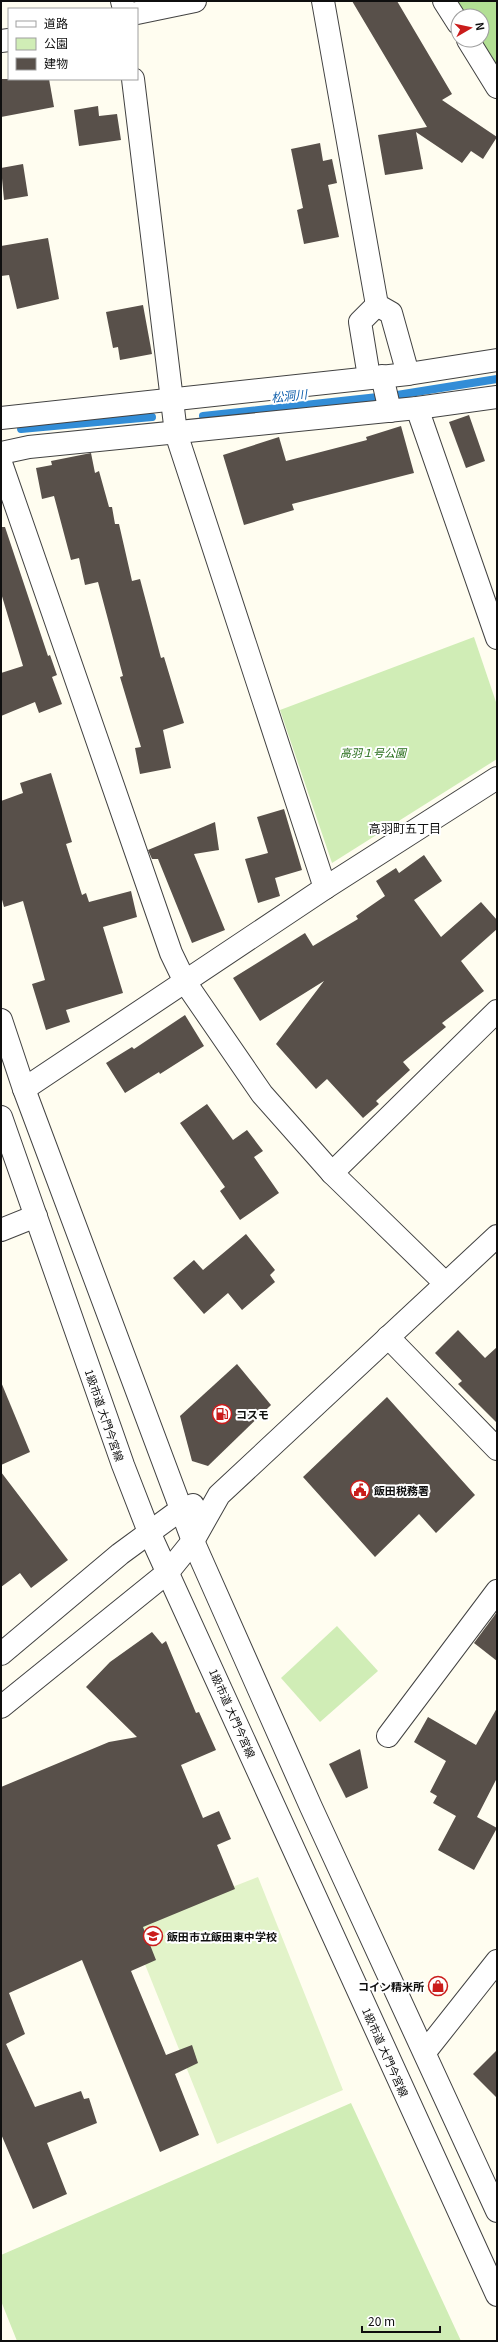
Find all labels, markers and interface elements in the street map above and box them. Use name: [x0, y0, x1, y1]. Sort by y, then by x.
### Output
legend: [8, 8, 138, 80]
north arrow: [450, 8, 490, 48]
text: 道路: [44, 14, 68, 31]
text: N: [472, 21, 489, 32]
text: 公園: [44, 34, 68, 51]
text: 建物: [44, 54, 68, 71]
water label: 松洞川: [270, 384, 310, 405]
park label: 高羽１号公園: [340, 744, 408, 760]
district label: 高羽町五丁目: [369, 819, 441, 836]
street label: 1級市道 大門今宮線: [82, 1367, 128, 1463]
fuel station icon: コスモ: [211, 1403, 233, 1425]
place label: コスモ: [236, 1406, 269, 1422]
public building icon: 飯田税務署: [349, 1479, 371, 1501]
place label: 飯田税務署: [373, 1482, 429, 1498]
street label: 1級市道 大門今宮線: [206, 1666, 260, 1760]
school or university icon: 飯田市立飯田東中学校: [142, 1925, 164, 1947]
place label: 飯田市立飯田東中学校: [166, 1928, 277, 1944]
shop icon: コイン精米所: [427, 1975, 449, 1997]
place label: コイン精米所: [358, 1978, 424, 1994]
street label: 1級市道 大門今宮線: [359, 2005, 413, 2099]
scale bar: [362, 2308, 440, 2334]
text: 20 m: [368, 2312, 395, 2329]

